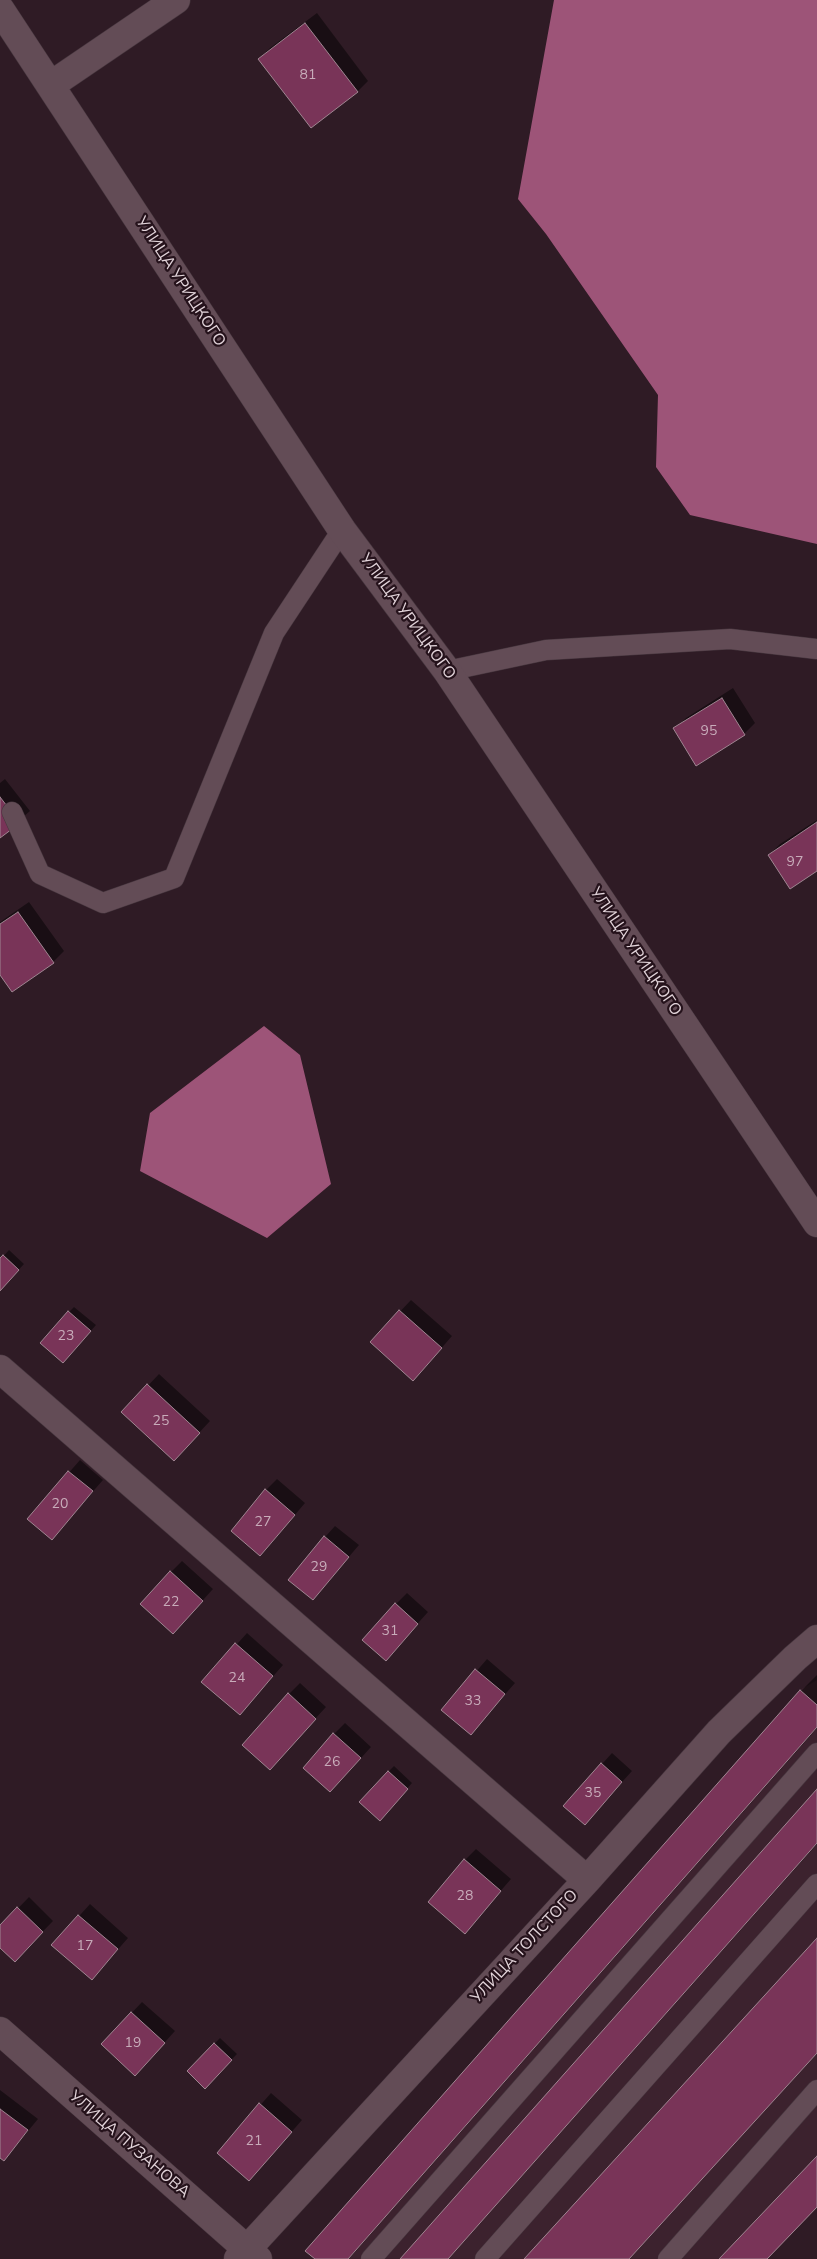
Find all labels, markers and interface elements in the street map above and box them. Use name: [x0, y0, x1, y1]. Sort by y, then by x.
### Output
house number: 81: [300, 68, 316, 84]
street label: УЛИЦА УРИЦКОГО: [131, 214, 229, 350]
street label: УЛИЦА УРИЦКОГО: [355, 550, 459, 684]
house number: 95: [701, 724, 717, 740]
house number: 97: [787, 855, 803, 871]
street label: УЛИЦА УРИЦКОГО: [585, 884, 685, 1020]
house number: 23: [58, 1329, 74, 1345]
house number: 25: [153, 1414, 169, 1430]
house number: 20: [52, 1497, 68, 1513]
house number: 27: [255, 1515, 271, 1531]
house number: 29: [311, 1560, 327, 1576]
house number: 22: [163, 1595, 179, 1611]
house number: 31: [382, 1624, 398, 1640]
house number: 24: [229, 1671, 245, 1687]
house number: 33: [465, 1694, 481, 1710]
house number: 26: [324, 1755, 340, 1771]
house number: 35: [585, 1786, 601, 1802]
street label: УЛИЦА ТОЛСТОГО: [467, 1886, 583, 2008]
house number: 28: [457, 1889, 473, 1905]
house number: 17: [77, 1939, 93, 1955]
house number: 19: [125, 2036, 141, 2052]
street label: УЛИЦА ПУЗАНОВА: [65, 2087, 193, 2203]
house number: 21: [246, 2134, 262, 2150]

